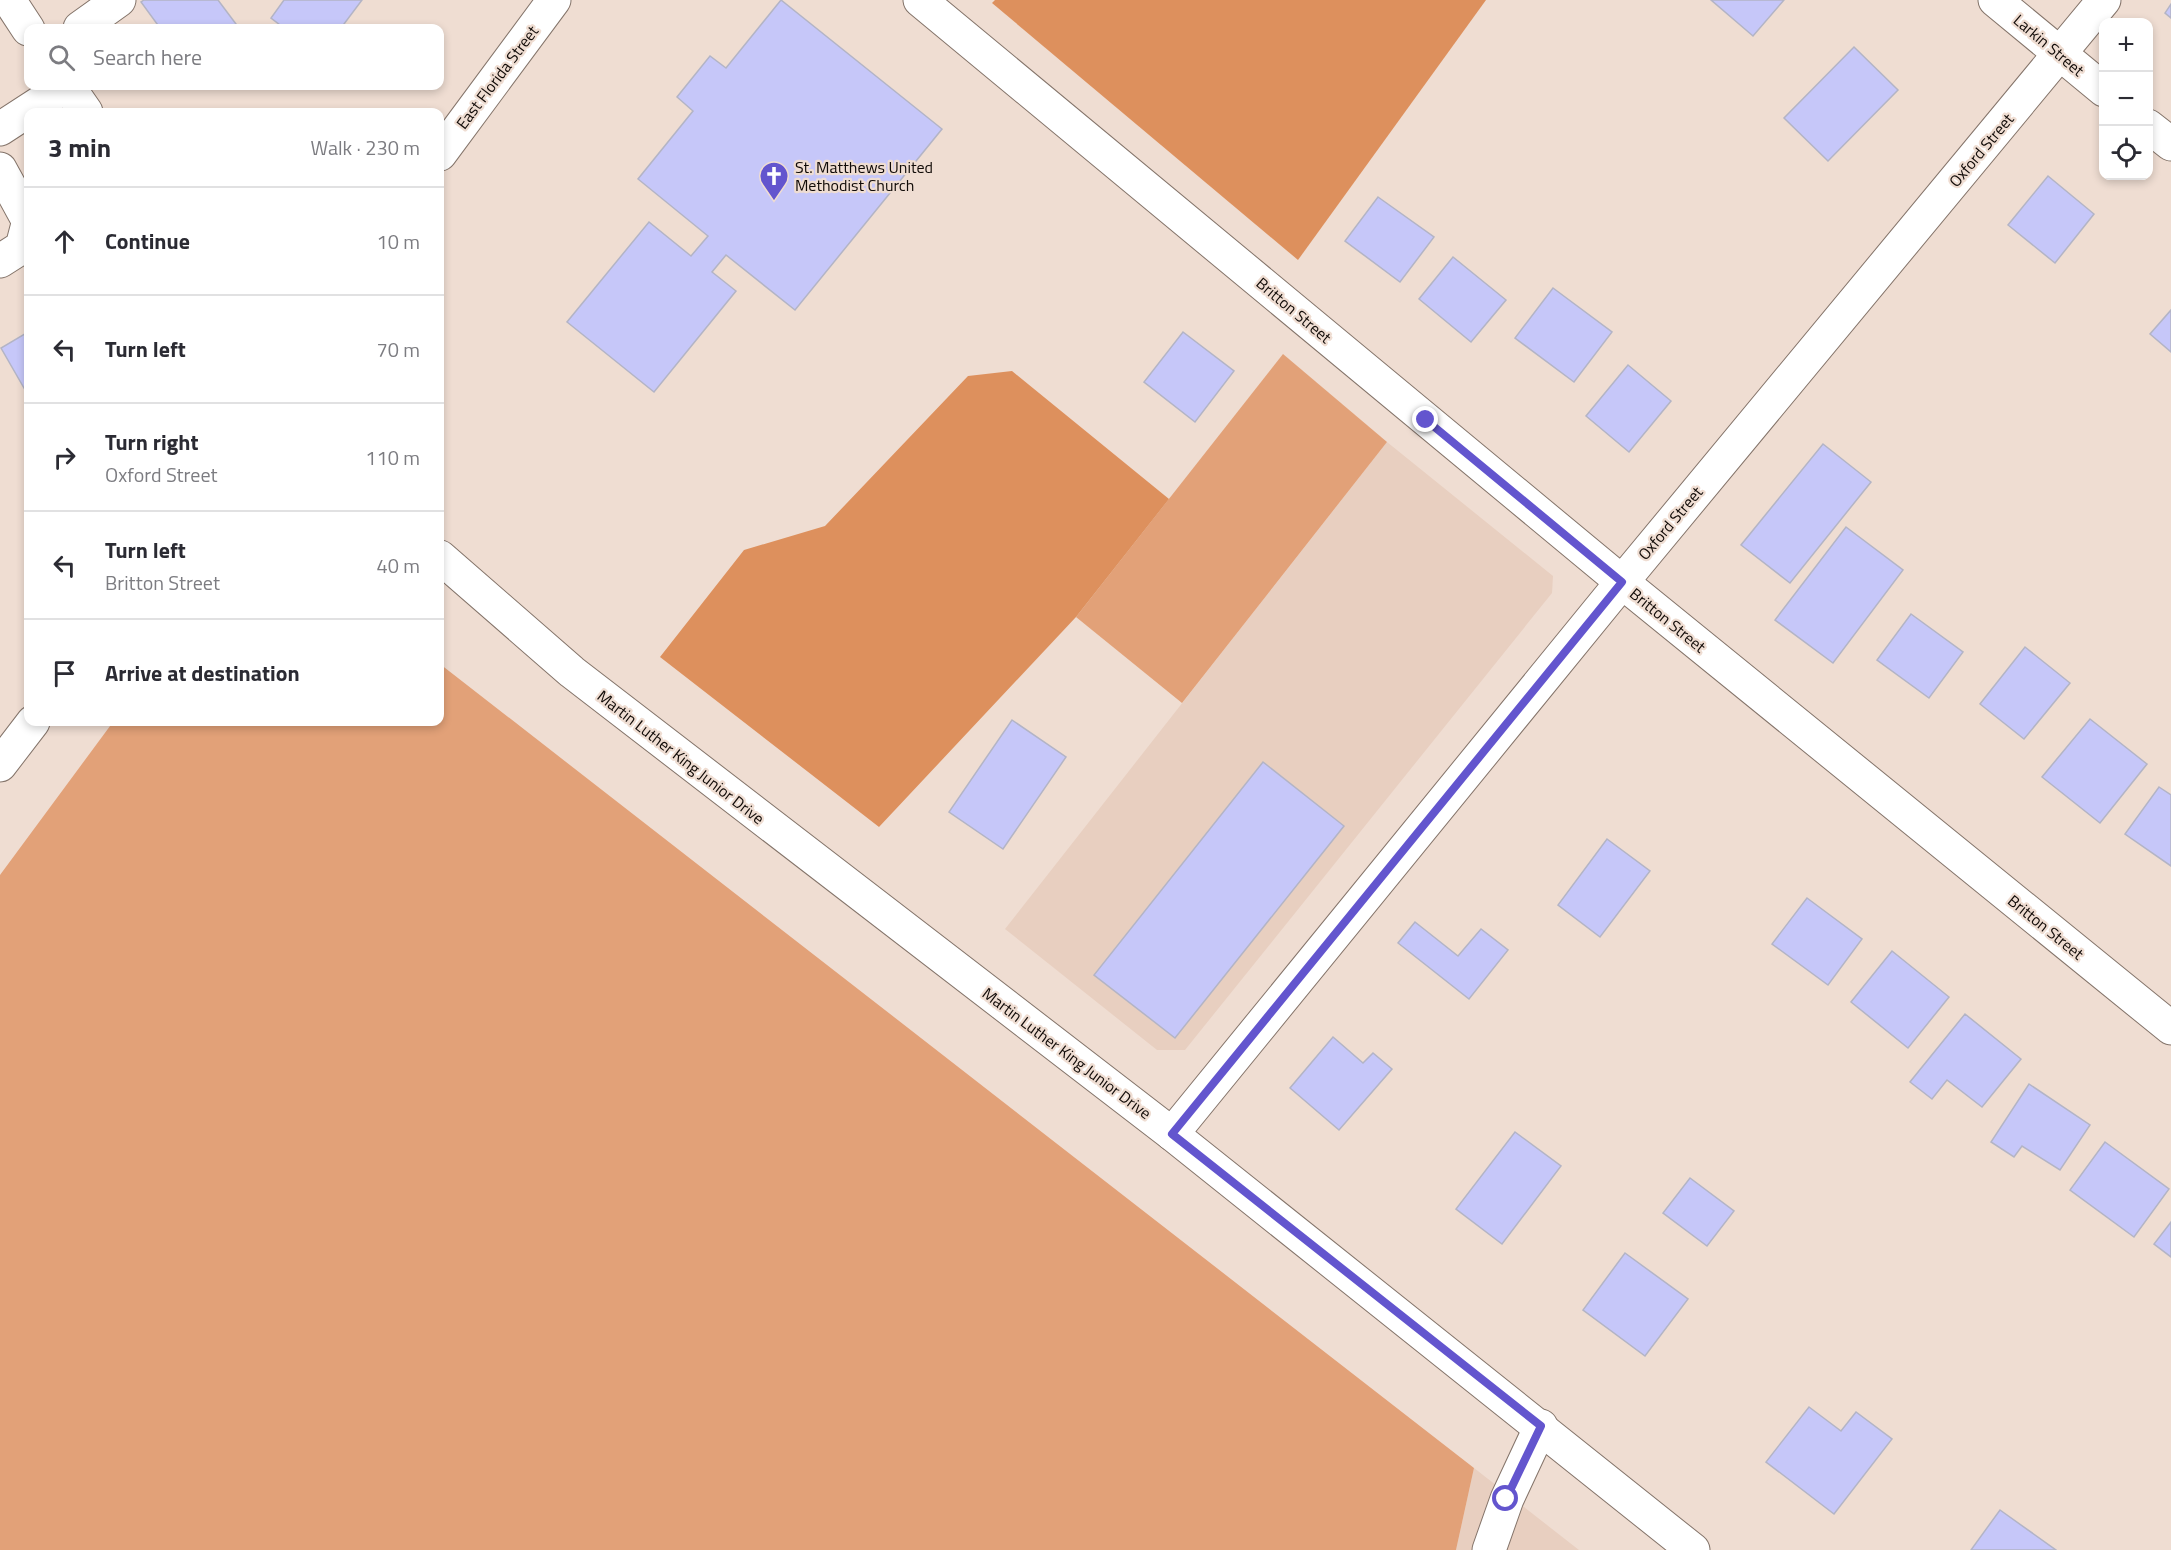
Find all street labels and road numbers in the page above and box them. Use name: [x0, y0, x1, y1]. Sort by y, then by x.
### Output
street label: Larkin Street: [2008, 8, 2090, 82]
street label: East Florida Street: [450, 20, 544, 134]
street label: Oxford Street: [1943, 108, 2019, 192]
street label: Britton Street: [1251, 271, 1337, 349]
street label: Oxford Street: [1632, 481, 1708, 565]
street label: Britton Street: [1625, 582, 1712, 658]
street label: Martin Luther King Junior Drive: [592, 684, 770, 830]
street label: Britton Street: [2003, 889, 2090, 965]
street label: Martin Luther King Junior Drive: [977, 981, 1157, 1125]

